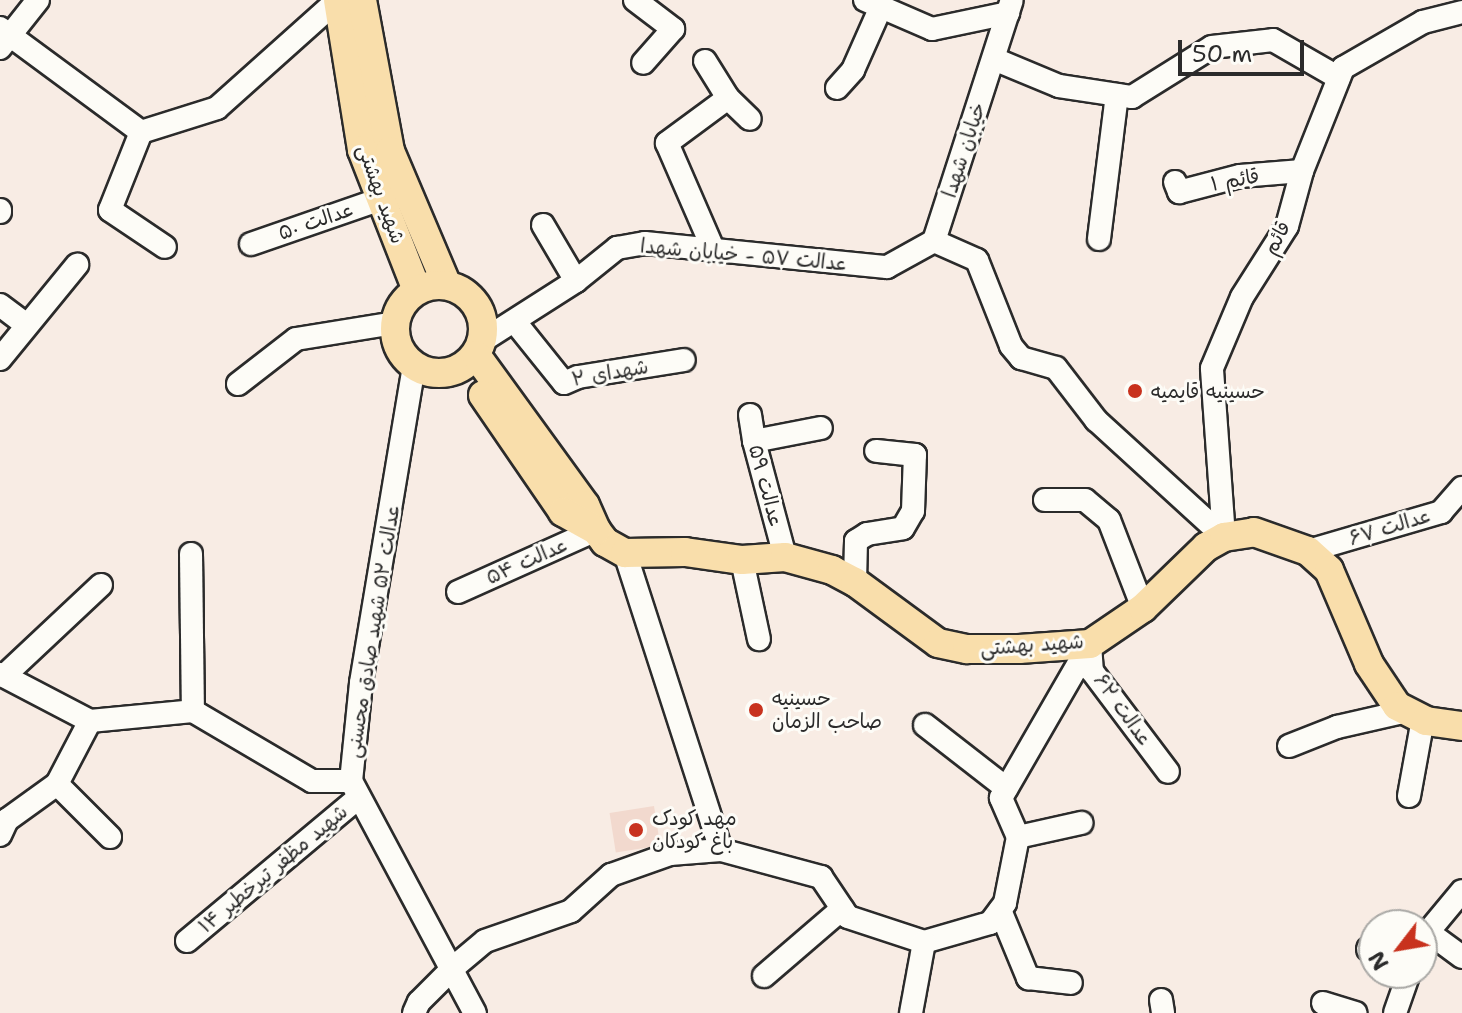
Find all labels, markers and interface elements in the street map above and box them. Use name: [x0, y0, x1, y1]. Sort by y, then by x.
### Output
scale bar: [1182, 24, 1308, 74]
text: 50 m: [1192, 38, 1252, 70]
street label: خیابان شهدا: [937, 100, 991, 200]
street label: شهید بهشتی: [352, 141, 410, 247]
street label: قائم ۱: [1209, 164, 1261, 196]
street label: عدالت ۵۰: [275, 197, 357, 245]
street label: قائم: [1258, 217, 1296, 259]
street label: عدالت ۵۷ - خیابان شهدا: [639, 234, 849, 276]
street label: شهدای ۲: [570, 354, 650, 392]
place label: حسینیه قایمیه: [1151, 379, 1265, 403]
marker: حسینیه قایمیه: [1126, 382, 1144, 400]
street label: عدالت ۵۹: [743, 442, 789, 530]
street label: عدالت ۵۲ شهید صادق محسنی: [341, 502, 405, 760]
street label: عدالت ۶۷: [1346, 503, 1434, 551]
street label: عدالت ۵۴: [482, 532, 572, 590]
street label: شهید بهشتی: [979, 629, 1085, 661]
street label: عدالت ۶۲: [1089, 669, 1157, 751]
place label: حسینیه صاحب الزمان: [772, 686, 882, 733]
marker: حسینیه صاحب الزمان: [747, 701, 765, 719]
street label: شهید مظفر تیرخطیر ۱۴: [194, 800, 352, 938]
place label: مهد کودک باغ کودکان: [652, 806, 737, 853]
marker: مهد کودک باغ کودکان: [627, 821, 645, 839]
north arrow: [1358, 909, 1438, 989]
text: N: [1362, 946, 1396, 976]

